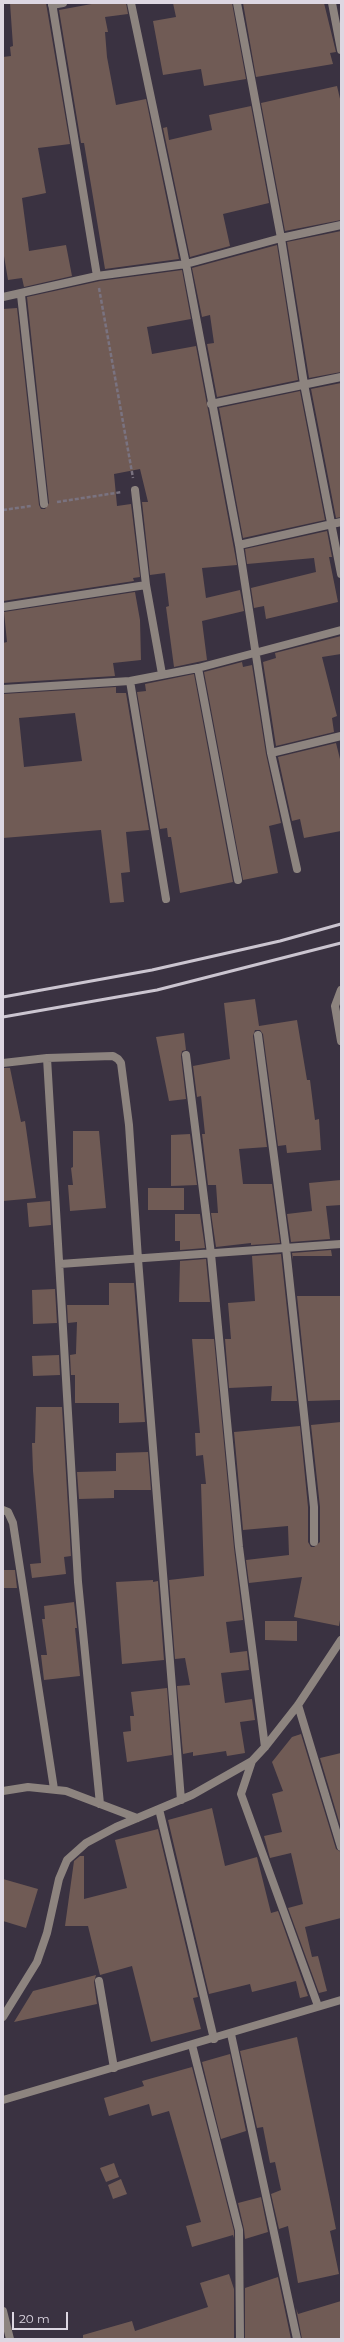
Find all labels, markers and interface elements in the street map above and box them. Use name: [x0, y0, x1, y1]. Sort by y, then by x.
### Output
scale bar: [14, 2304, 70, 2330]
text: 20 m: [19, 2311, 50, 2326]

